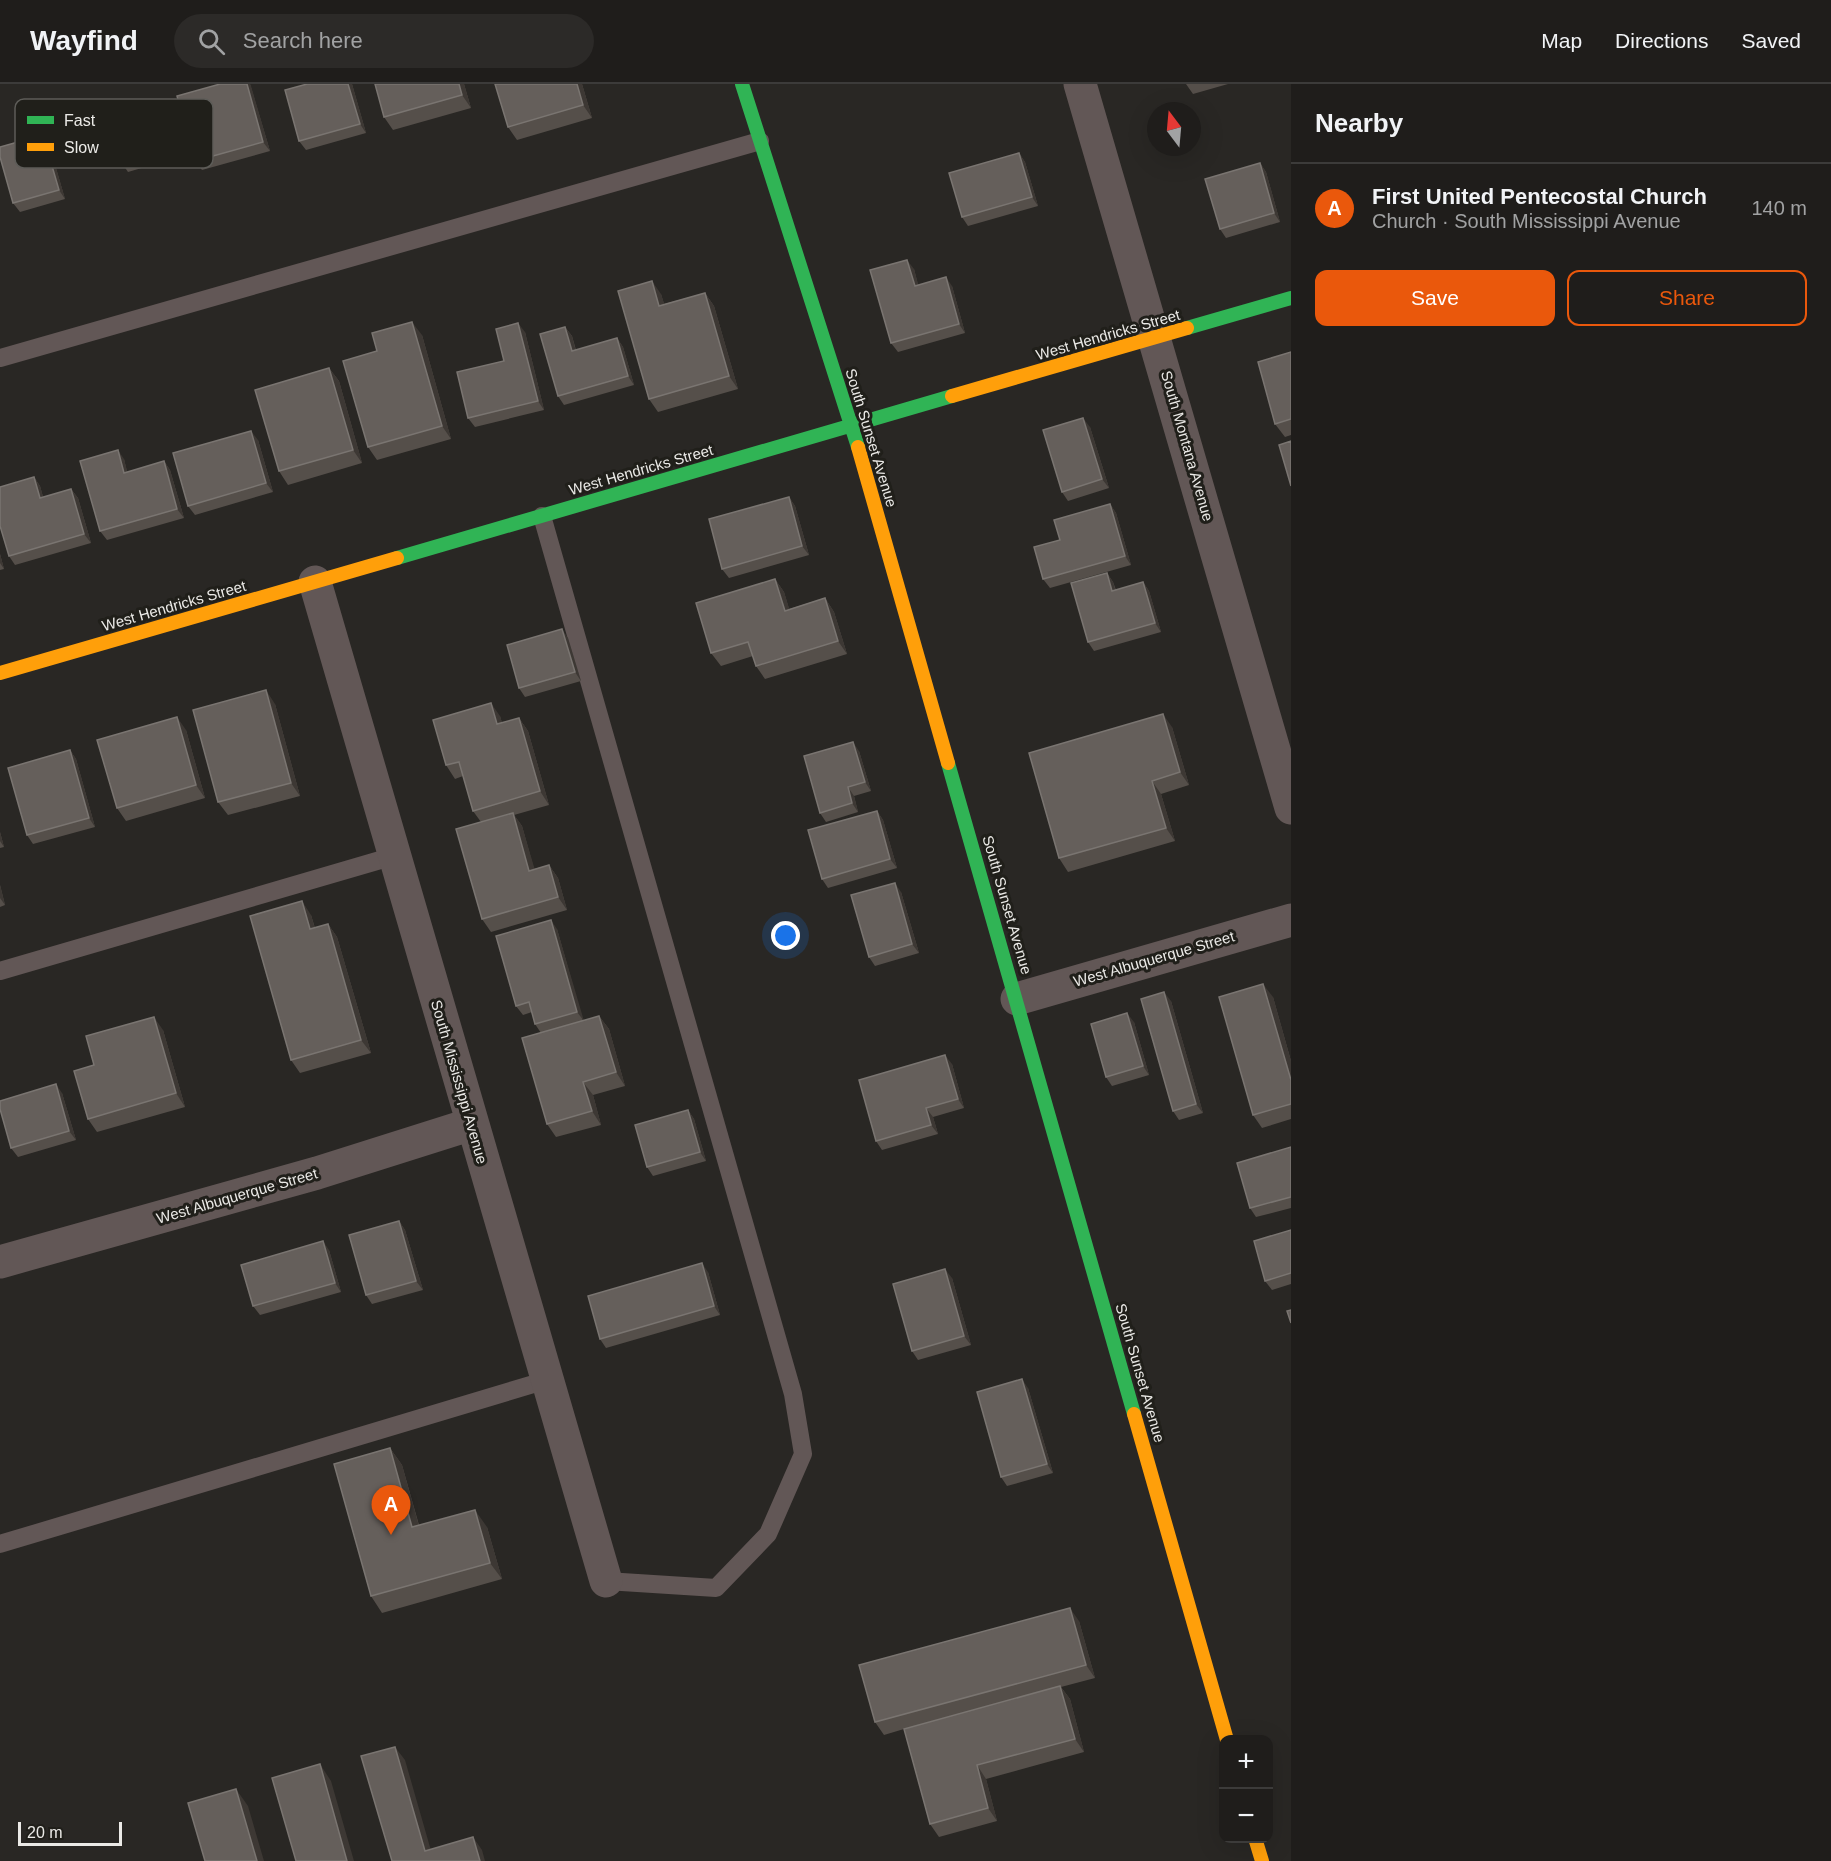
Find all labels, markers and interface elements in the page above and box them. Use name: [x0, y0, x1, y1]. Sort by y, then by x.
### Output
search box: [174, 14, 594, 68]
text: Wayfind: [30, 25, 138, 56]
icon: search: [195, 25, 228, 58]
text: Search here: [243, 28, 363, 53]
text: Map: [1541, 29, 1582, 52]
text: Directions: [1615, 29, 1708, 52]
text: Saved: [1741, 29, 1801, 52]
legend: [15, 99, 213, 168]
north arrow: [1147, 102, 1201, 156]
text: Nearby: [1315, 108, 1403, 138]
text: Fast: [64, 112, 96, 129]
text: Slow: [64, 139, 99, 156]
text: First United Pentecostal Church: [1372, 184, 1707, 209]
text: A: [1327, 197, 1342, 219]
text: 140 m: [1751, 197, 1807, 219]
text: Church · South Mississippi Avenue: [1372, 210, 1681, 232]
button: Save: [1315, 270, 1555, 326]
button: Share: [1567, 270, 1807, 326]
street label: West Hendricks Street: [1034, 306, 1183, 363]
street label: South Sunset Avenue: [842, 367, 901, 509]
street label: South Montana Avenue: [1158, 369, 1217, 523]
street label: West Hendricks Street: [567, 441, 716, 498]
street label: West Hendricks Street: [100, 577, 249, 634]
street label: South Sunset Avenue: [979, 833, 1035, 976]
your location: [771, 921, 800, 950]
street label: West Albuquerque Street: [1071, 927, 1237, 990]
street label: South Mississippi Avenue: [428, 998, 491, 1166]
street label: West Albuquerque Street: [154, 1164, 320, 1227]
street label: South Sunset Avenue: [1112, 1301, 1168, 1444]
pin: A: [372, 1486, 410, 1535]
map controls: [1219, 1735, 1273, 1843]
button: +: [1219, 1735, 1273, 1789]
button: −: [1219, 1789, 1273, 1843]
scale bar: [18, 1819, 122, 1846]
text: 20 m: [27, 1824, 63, 1841]

